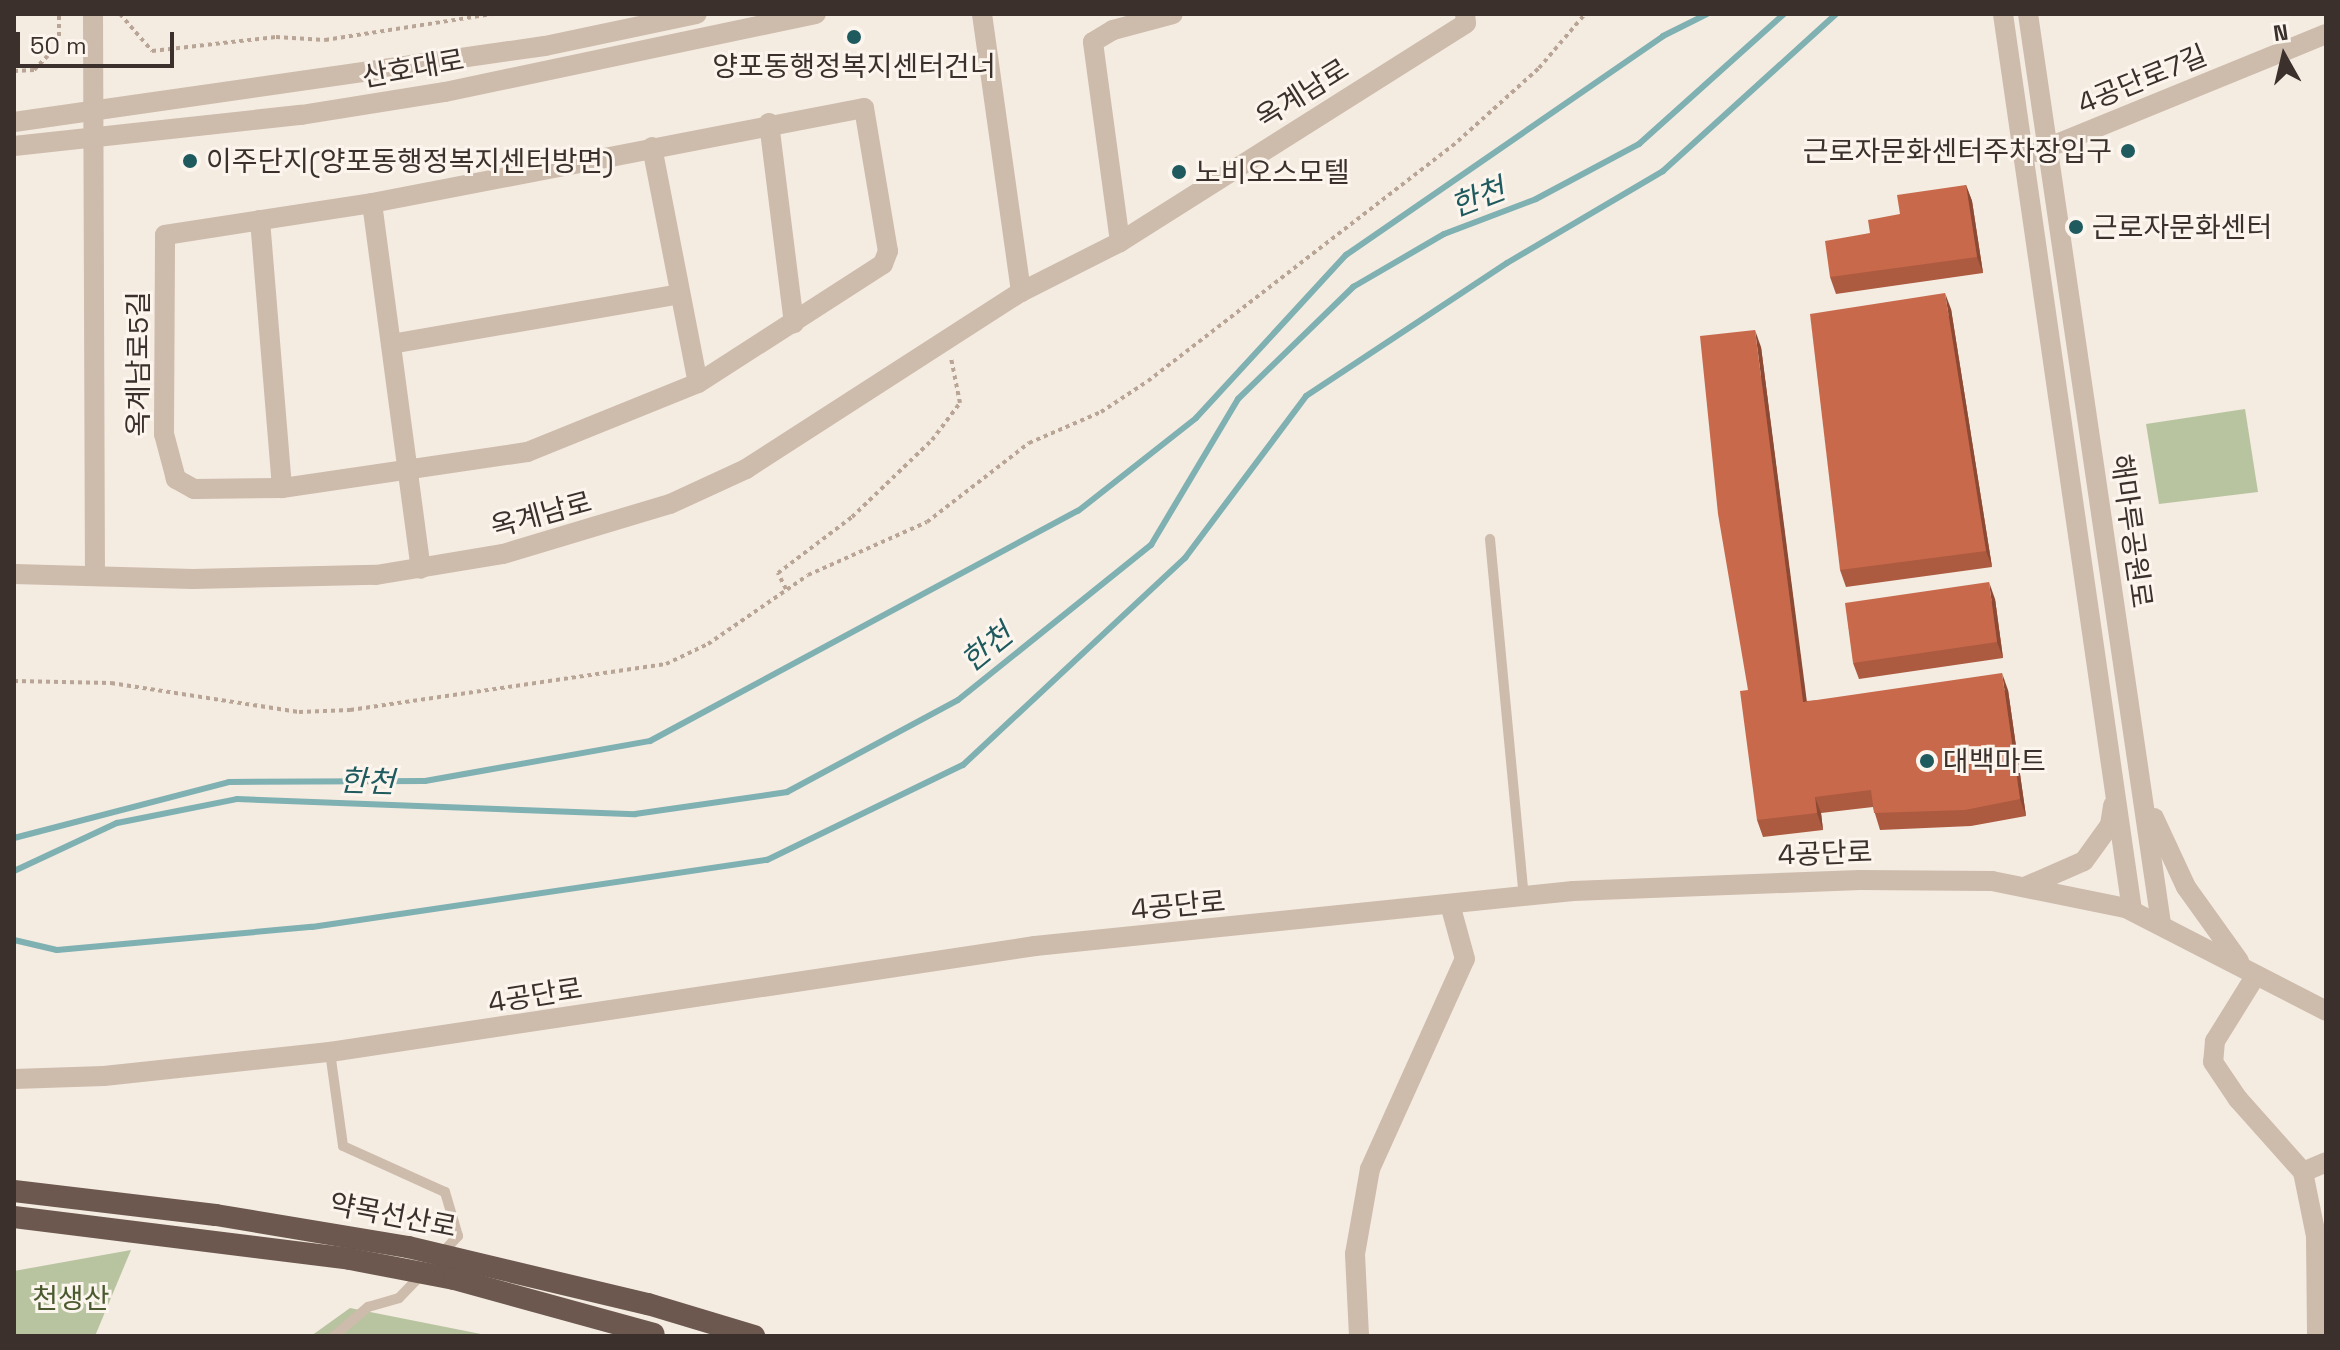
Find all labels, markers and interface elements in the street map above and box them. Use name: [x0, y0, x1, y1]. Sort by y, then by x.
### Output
scale bar: [20, 16, 178, 66]
north arrow: [2244, 16, 2324, 96]
text: N: [2271, 17, 2290, 47]
marker: 양포동행정복지센터건너: [845, 28, 863, 46]
text: 50 m: [30, 30, 87, 61]
street label: 4공단로7길: [2073, 38, 2211, 120]
street label: 산호대로: [359, 43, 467, 93]
place label: 양포동행정복지센터건너: [712, 49, 996, 83]
street label: 옥계남로: [1249, 51, 1355, 135]
place label: 근로자문화센터주차장입구: [1803, 134, 2112, 168]
marker: 근로자문화센터주차장입구: [2119, 142, 2137, 160]
place label: 이주단지(양포동행정복지센터방면): [206, 144, 614, 178]
marker: 이주단지(양포동행정복지센터방면): [181, 152, 199, 170]
place label: 노비오스모텔: [1195, 155, 1350, 189]
marker: 노비오스모텔: [1170, 163, 1188, 181]
water label: 한천: [1446, 171, 1510, 225]
place label: 근로자문화센터: [2092, 210, 2272, 244]
marker: 근로자문화센터: [2067, 218, 2085, 236]
street label: 옥계남로5길: [121, 291, 155, 437]
street label: 해마루공원로: [2105, 452, 2159, 610]
street label: 옥계남로: [487, 484, 595, 544]
water label: 한천: [954, 617, 1020, 679]
place label: 대백마트: [1943, 744, 2046, 778]
marker: 대백마트: [1918, 752, 1936, 770]
water label: 한천: [339, 763, 395, 801]
street label: 4공단로: [1777, 835, 1873, 871]
street label: 4공단로: [1129, 884, 1227, 926]
street label: 4공단로: [486, 971, 584, 1019]
street label: 약목선산로: [327, 1186, 459, 1244]
park label: 천생산: [32, 1281, 110, 1315]

